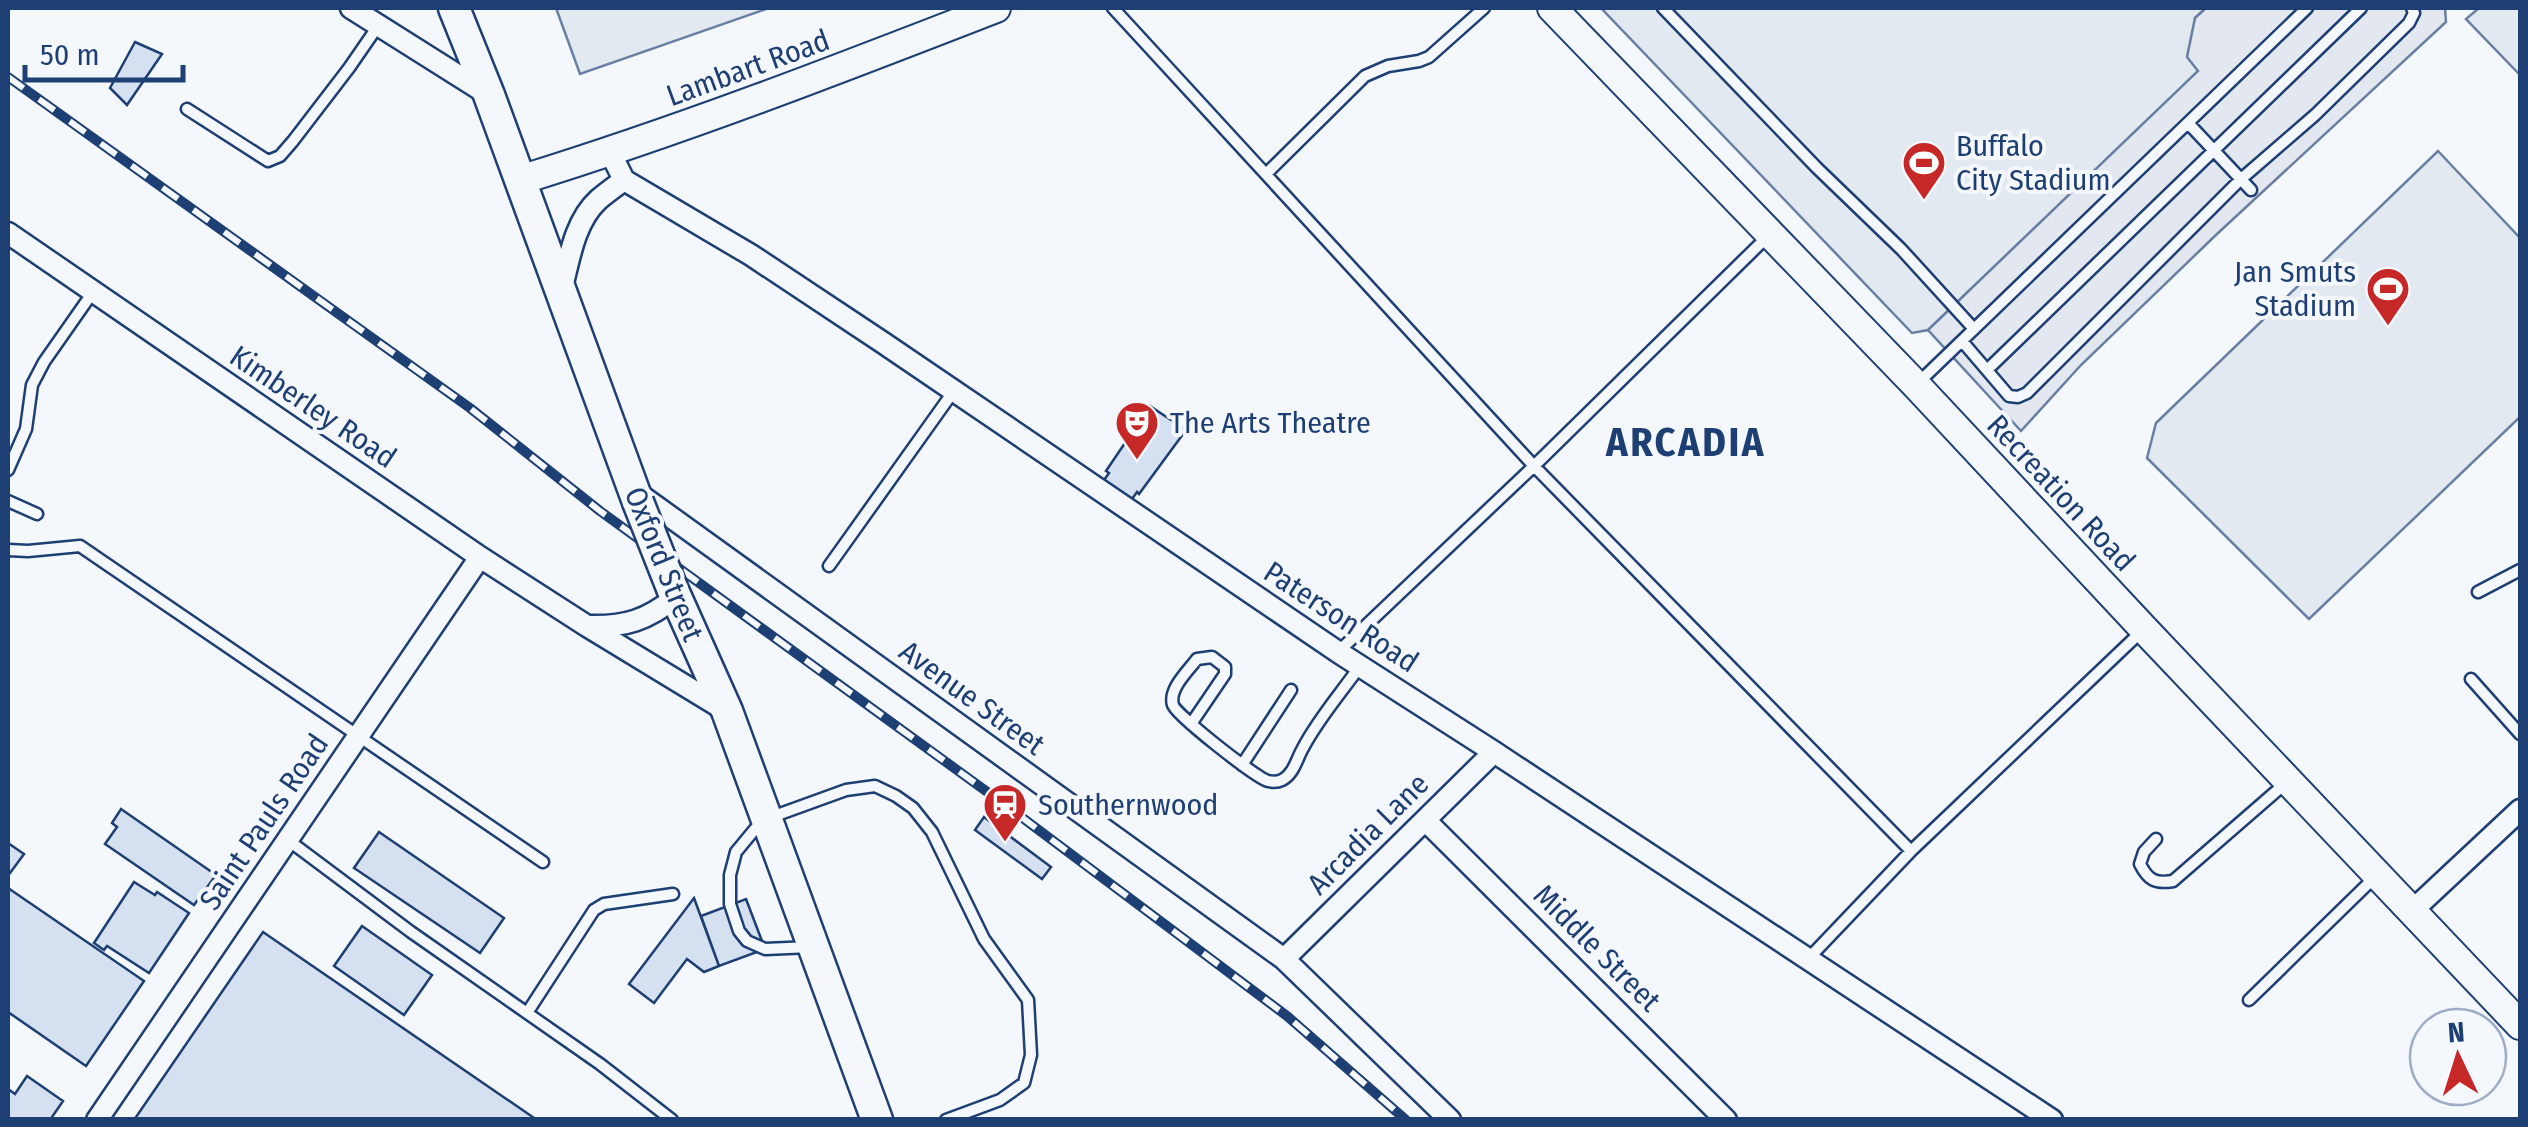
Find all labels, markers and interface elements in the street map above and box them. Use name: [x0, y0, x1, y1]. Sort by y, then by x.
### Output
scale bar: [25, 20, 182, 82]
street label: Lambart Road: [662, 22, 834, 114]
text: 50 m: [40, 37, 100, 73]
place label: Buffalo City Stadium: [1956, 128, 2111, 198]
sports icon: Buffalo City Stadium: [1901, 140, 1947, 201]
place label: Jan Smuts Stadium: [2234, 254, 2356, 324]
sports icon: Jan Smuts Stadium: [2365, 266, 2411, 327]
street label: Kimberley Road: [223, 338, 403, 476]
theatre icon: The Arts Theatre: [1114, 400, 1160, 461]
place label: The Arts Theatre: [1170, 405, 1371, 441]
street label: Recreation Road: [1979, 407, 2143, 579]
district label: ARCADIA: [1605, 419, 1766, 467]
street label: Oxford Street: [617, 482, 711, 646]
street label: Paterson Road: [1257, 554, 1425, 680]
street label: Avenue Street: [892, 633, 1052, 763]
street label: Saint Pauls Road: [192, 727, 336, 917]
street label: Arcadia Lane: [1300, 766, 1436, 902]
station icon: Southernwood: [982, 782, 1028, 843]
place label: Southernwood: [1038, 787, 1218, 823]
street label: Middle Street: [1526, 877, 1668, 1019]
north arrow: [2408, 1007, 2508, 1107]
text: N: [2447, 1016, 2466, 1050]

